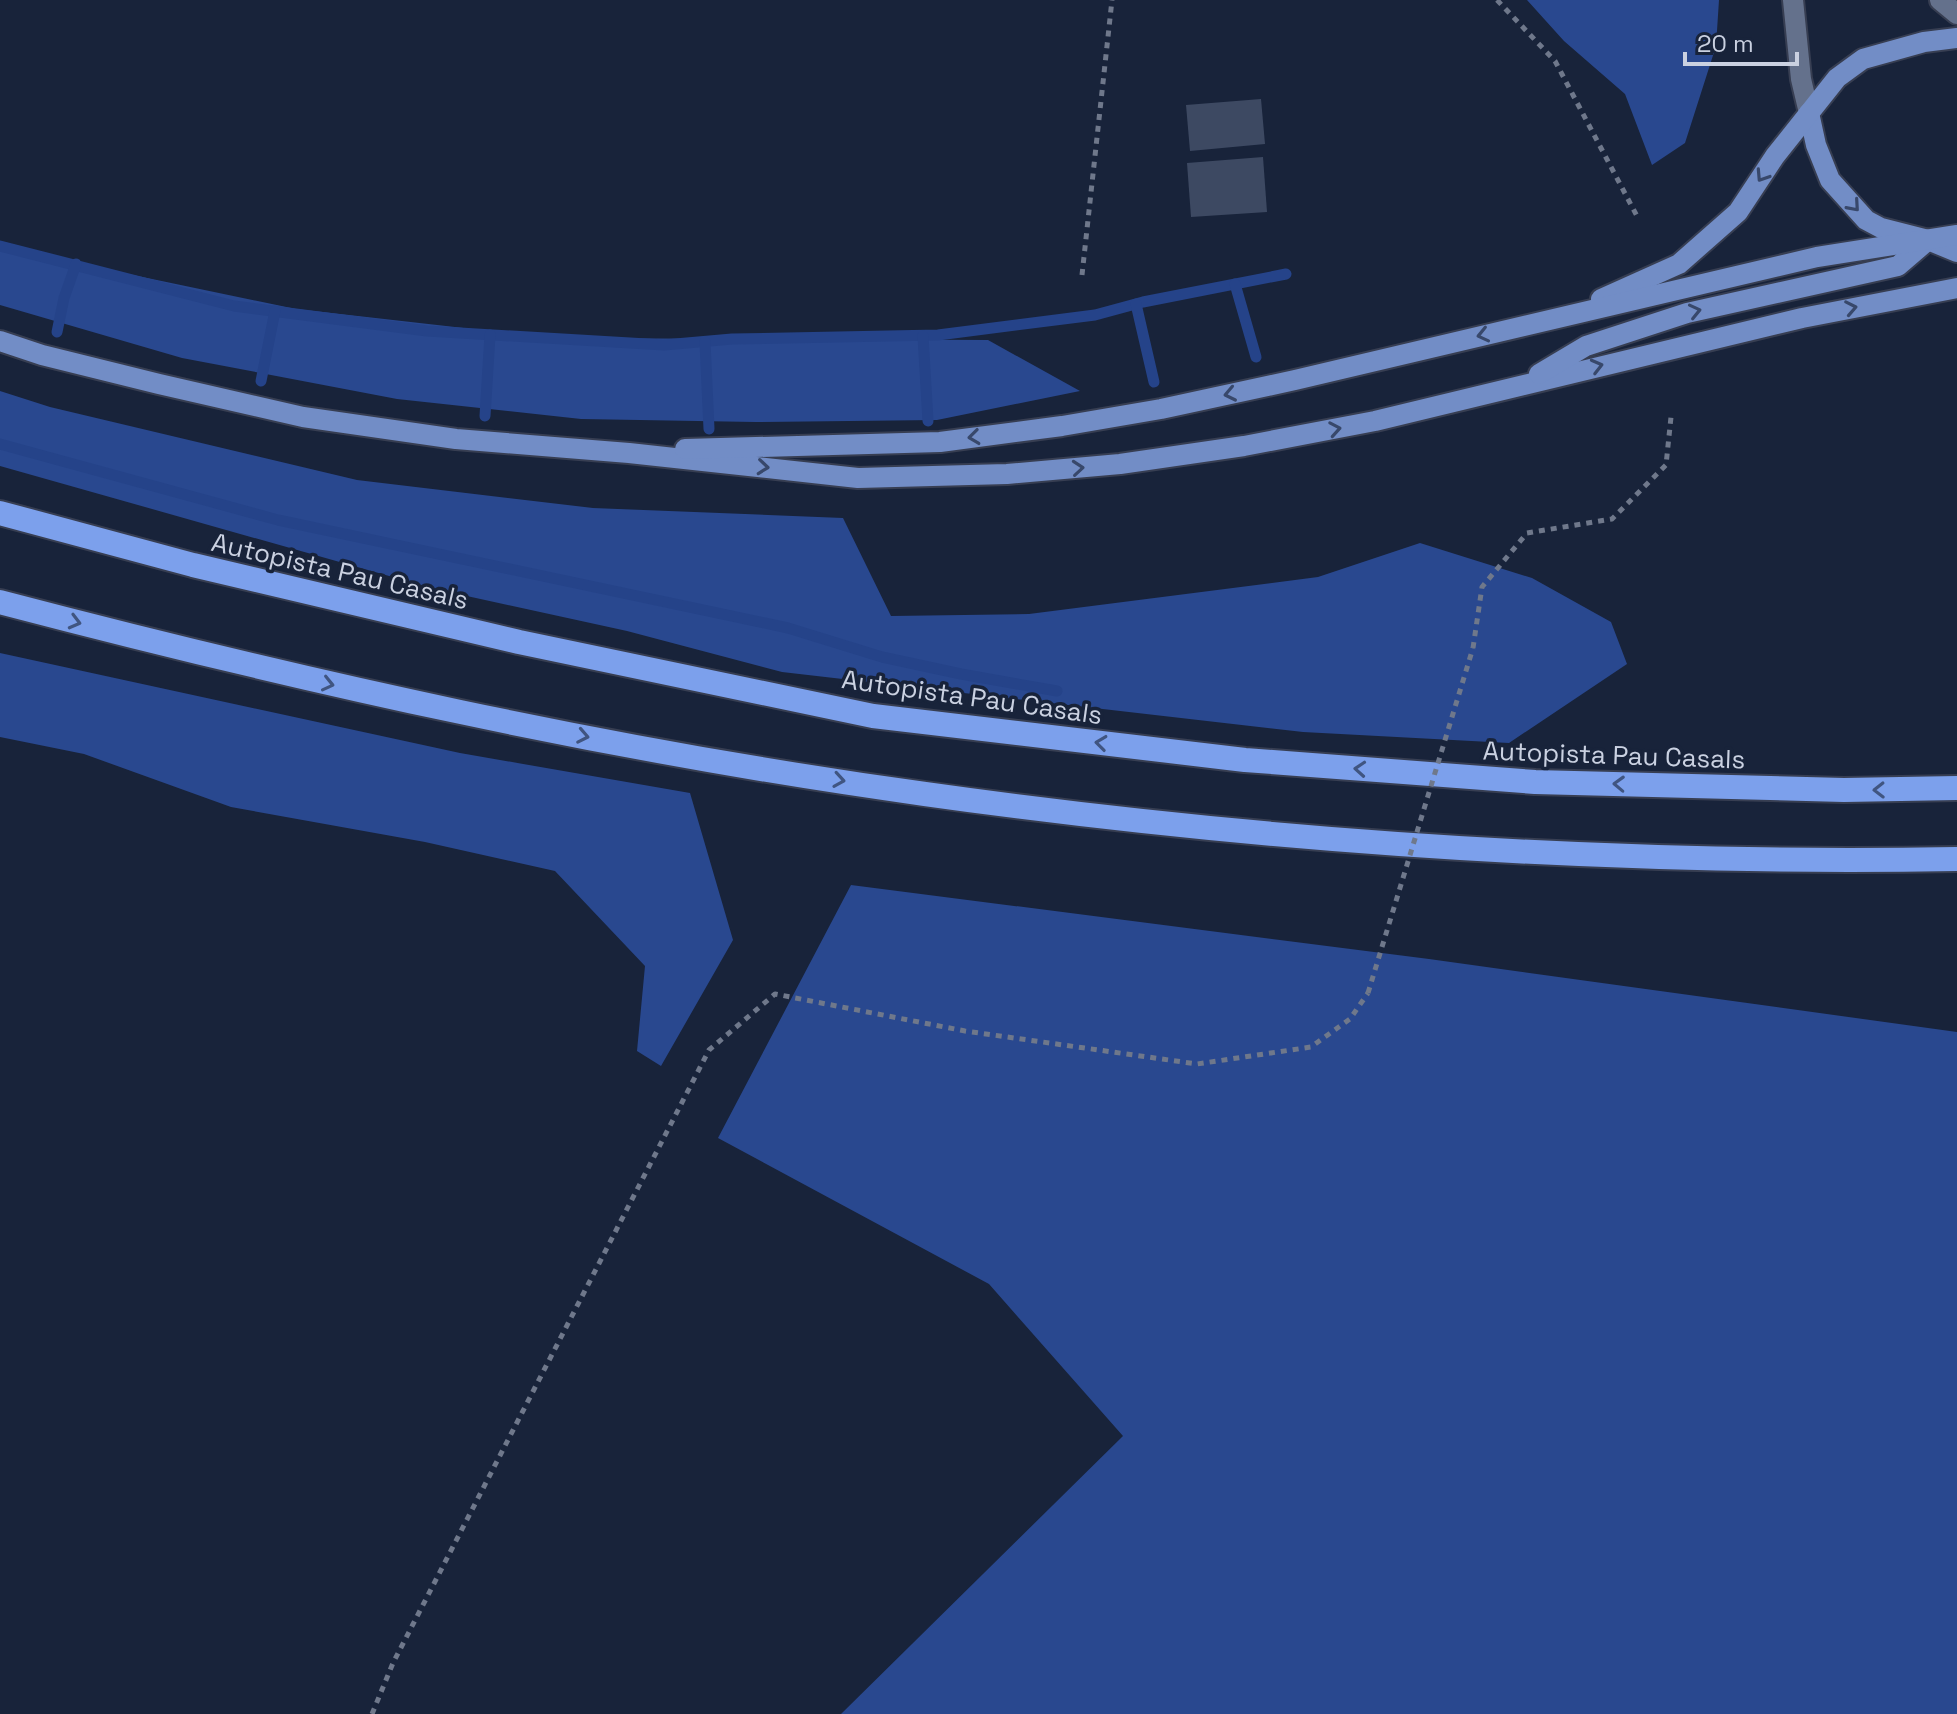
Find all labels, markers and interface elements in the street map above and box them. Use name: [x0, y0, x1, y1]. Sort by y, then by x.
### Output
scale bar: [1685, 16, 1797, 66]
text: 20 m: [1697, 28, 1754, 59]
one-way arrow: [1757, 167, 1772, 181]
one-way arrow: [1844, 197, 1859, 212]
one-way arrow: [1844, 301, 1858, 318]
one-way arrow: [1688, 303, 1702, 320]
one-way arrow: [1477, 326, 1491, 343]
one-way arrow: [1590, 358, 1604, 375]
one-way arrow: [1224, 385, 1237, 402]
one-way arrow: [1328, 421, 1341, 438]
one-way arrow: [967, 429, 980, 446]
one-way arrow: [756, 459, 769, 476]
one-way arrow: [1072, 460, 1085, 477]
street label: Autopista Pau Casals: [208, 525, 472, 617]
one-way arrow: [68, 613, 82, 629]
street label: Autopista Pau Casals: [840, 662, 1104, 732]
one-way arrow: [321, 674, 334, 691]
one-way arrow: [576, 727, 589, 744]
street label: Autopista Pau Casals: [1482, 733, 1746, 777]
one-way arrow: [1094, 735, 1108, 752]
one-way arrow: [1353, 761, 1366, 778]
one-way arrow: [832, 771, 846, 788]
one-way arrow: [1612, 776, 1625, 793]
one-way arrow: [1872, 781, 1885, 798]

